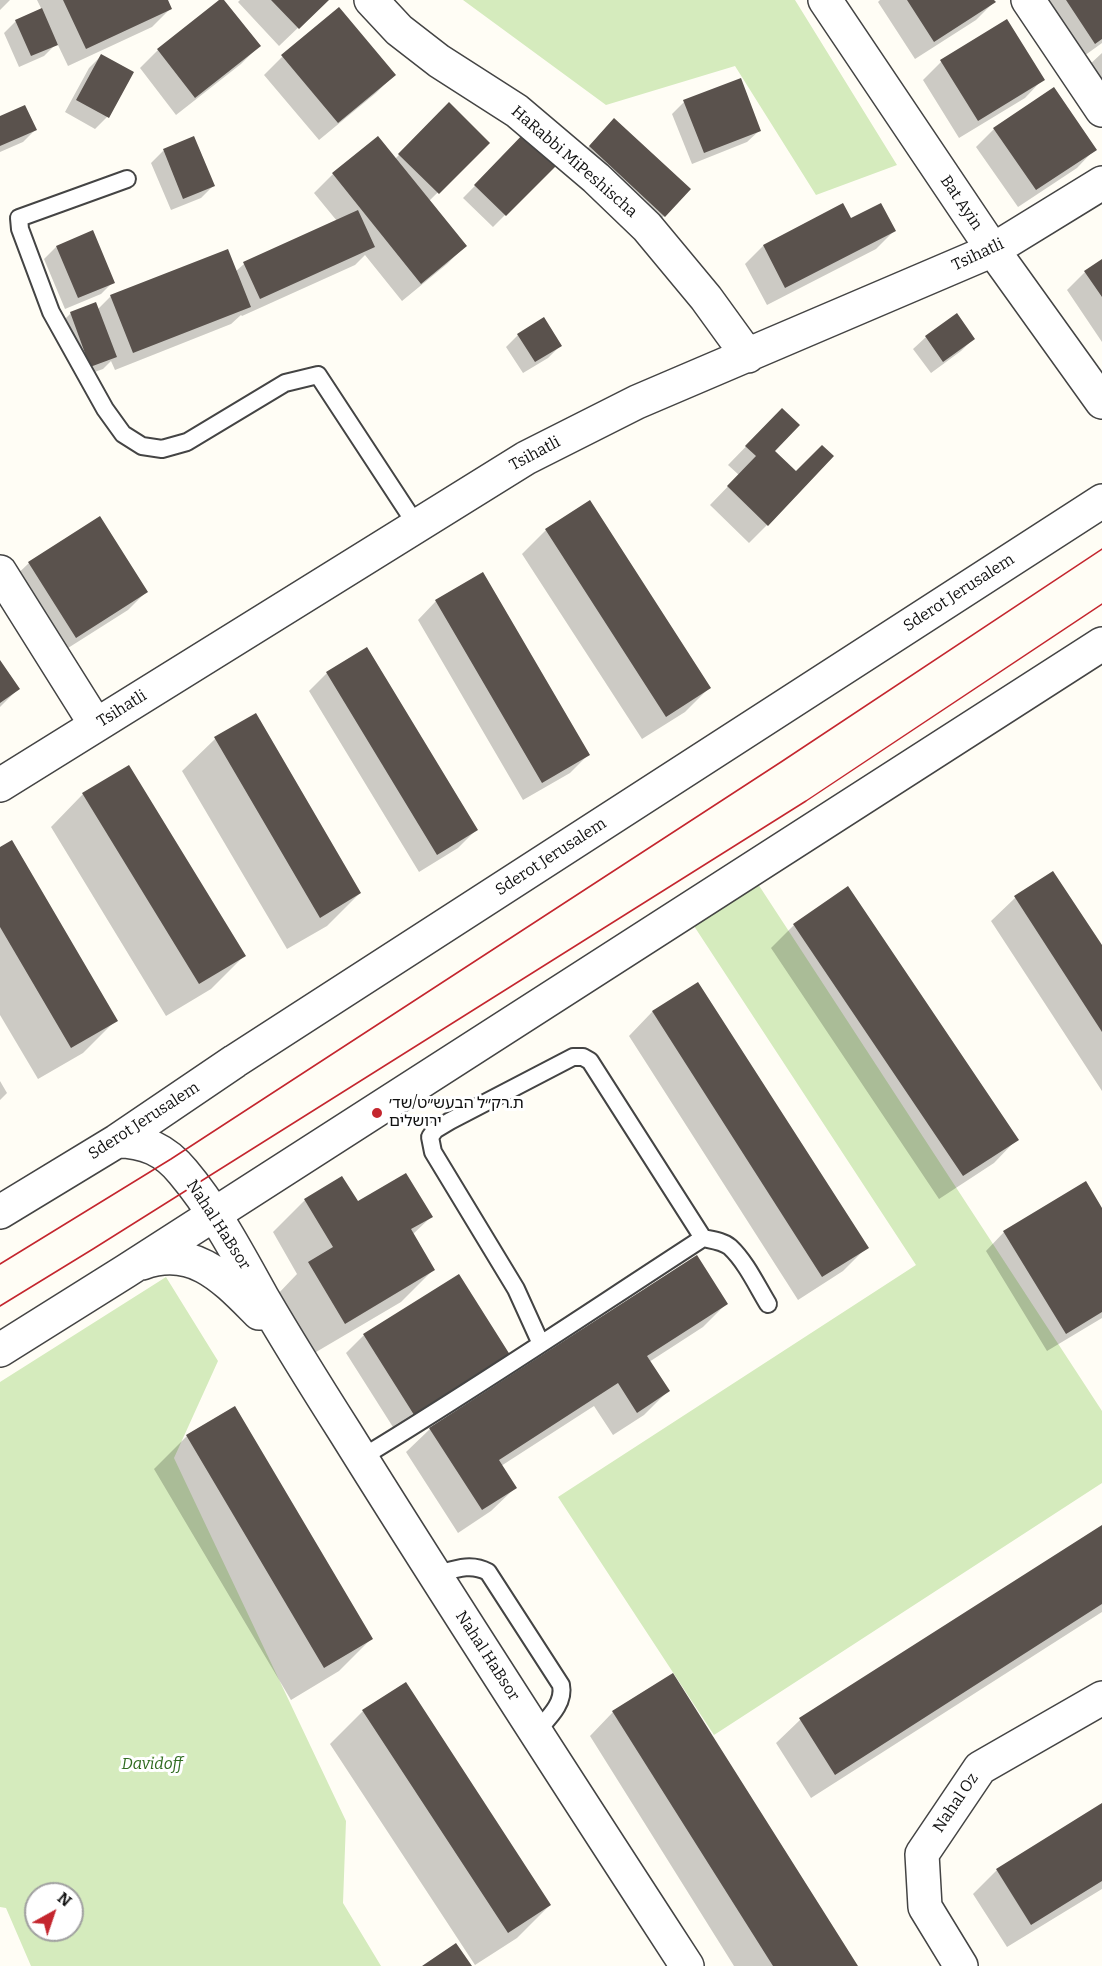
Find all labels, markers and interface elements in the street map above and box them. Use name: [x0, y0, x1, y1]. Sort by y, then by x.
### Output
street label: HaRabbi MiPeshischa: [507, 102, 641, 222]
street label: Bat Ayin: [936, 172, 986, 234]
street label: Tsihatli: [949, 235, 1007, 275]
street label: Tsihatli: [506, 433, 564, 475]
street label: Sderot Jerusalem: [900, 550, 1018, 636]
street label: Tsihatli: [94, 686, 150, 732]
street label: Sderot Jerusalem: [492, 814, 610, 900]
street label: Sderot Jerusalem: [85, 1078, 203, 1164]
place label: ת.רק״ל הבעש״ט/שד׳ ירושלים: [389, 1094, 524, 1132]
marker: ת.רק״ל הבעש״ט/שד׳ ירושלים: [370, 1106, 384, 1120]
street label: Nahal HaBsor: [182, 1177, 254, 1273]
street label: Nahal HaBsor: [451, 1608, 523, 1704]
park label: Davidoff: [121, 1755, 183, 1775]
street label: Nahal Oz: [929, 1770, 983, 1836]
north arrow: [24, 1882, 84, 1942]
text: N: [54, 1888, 75, 1911]

